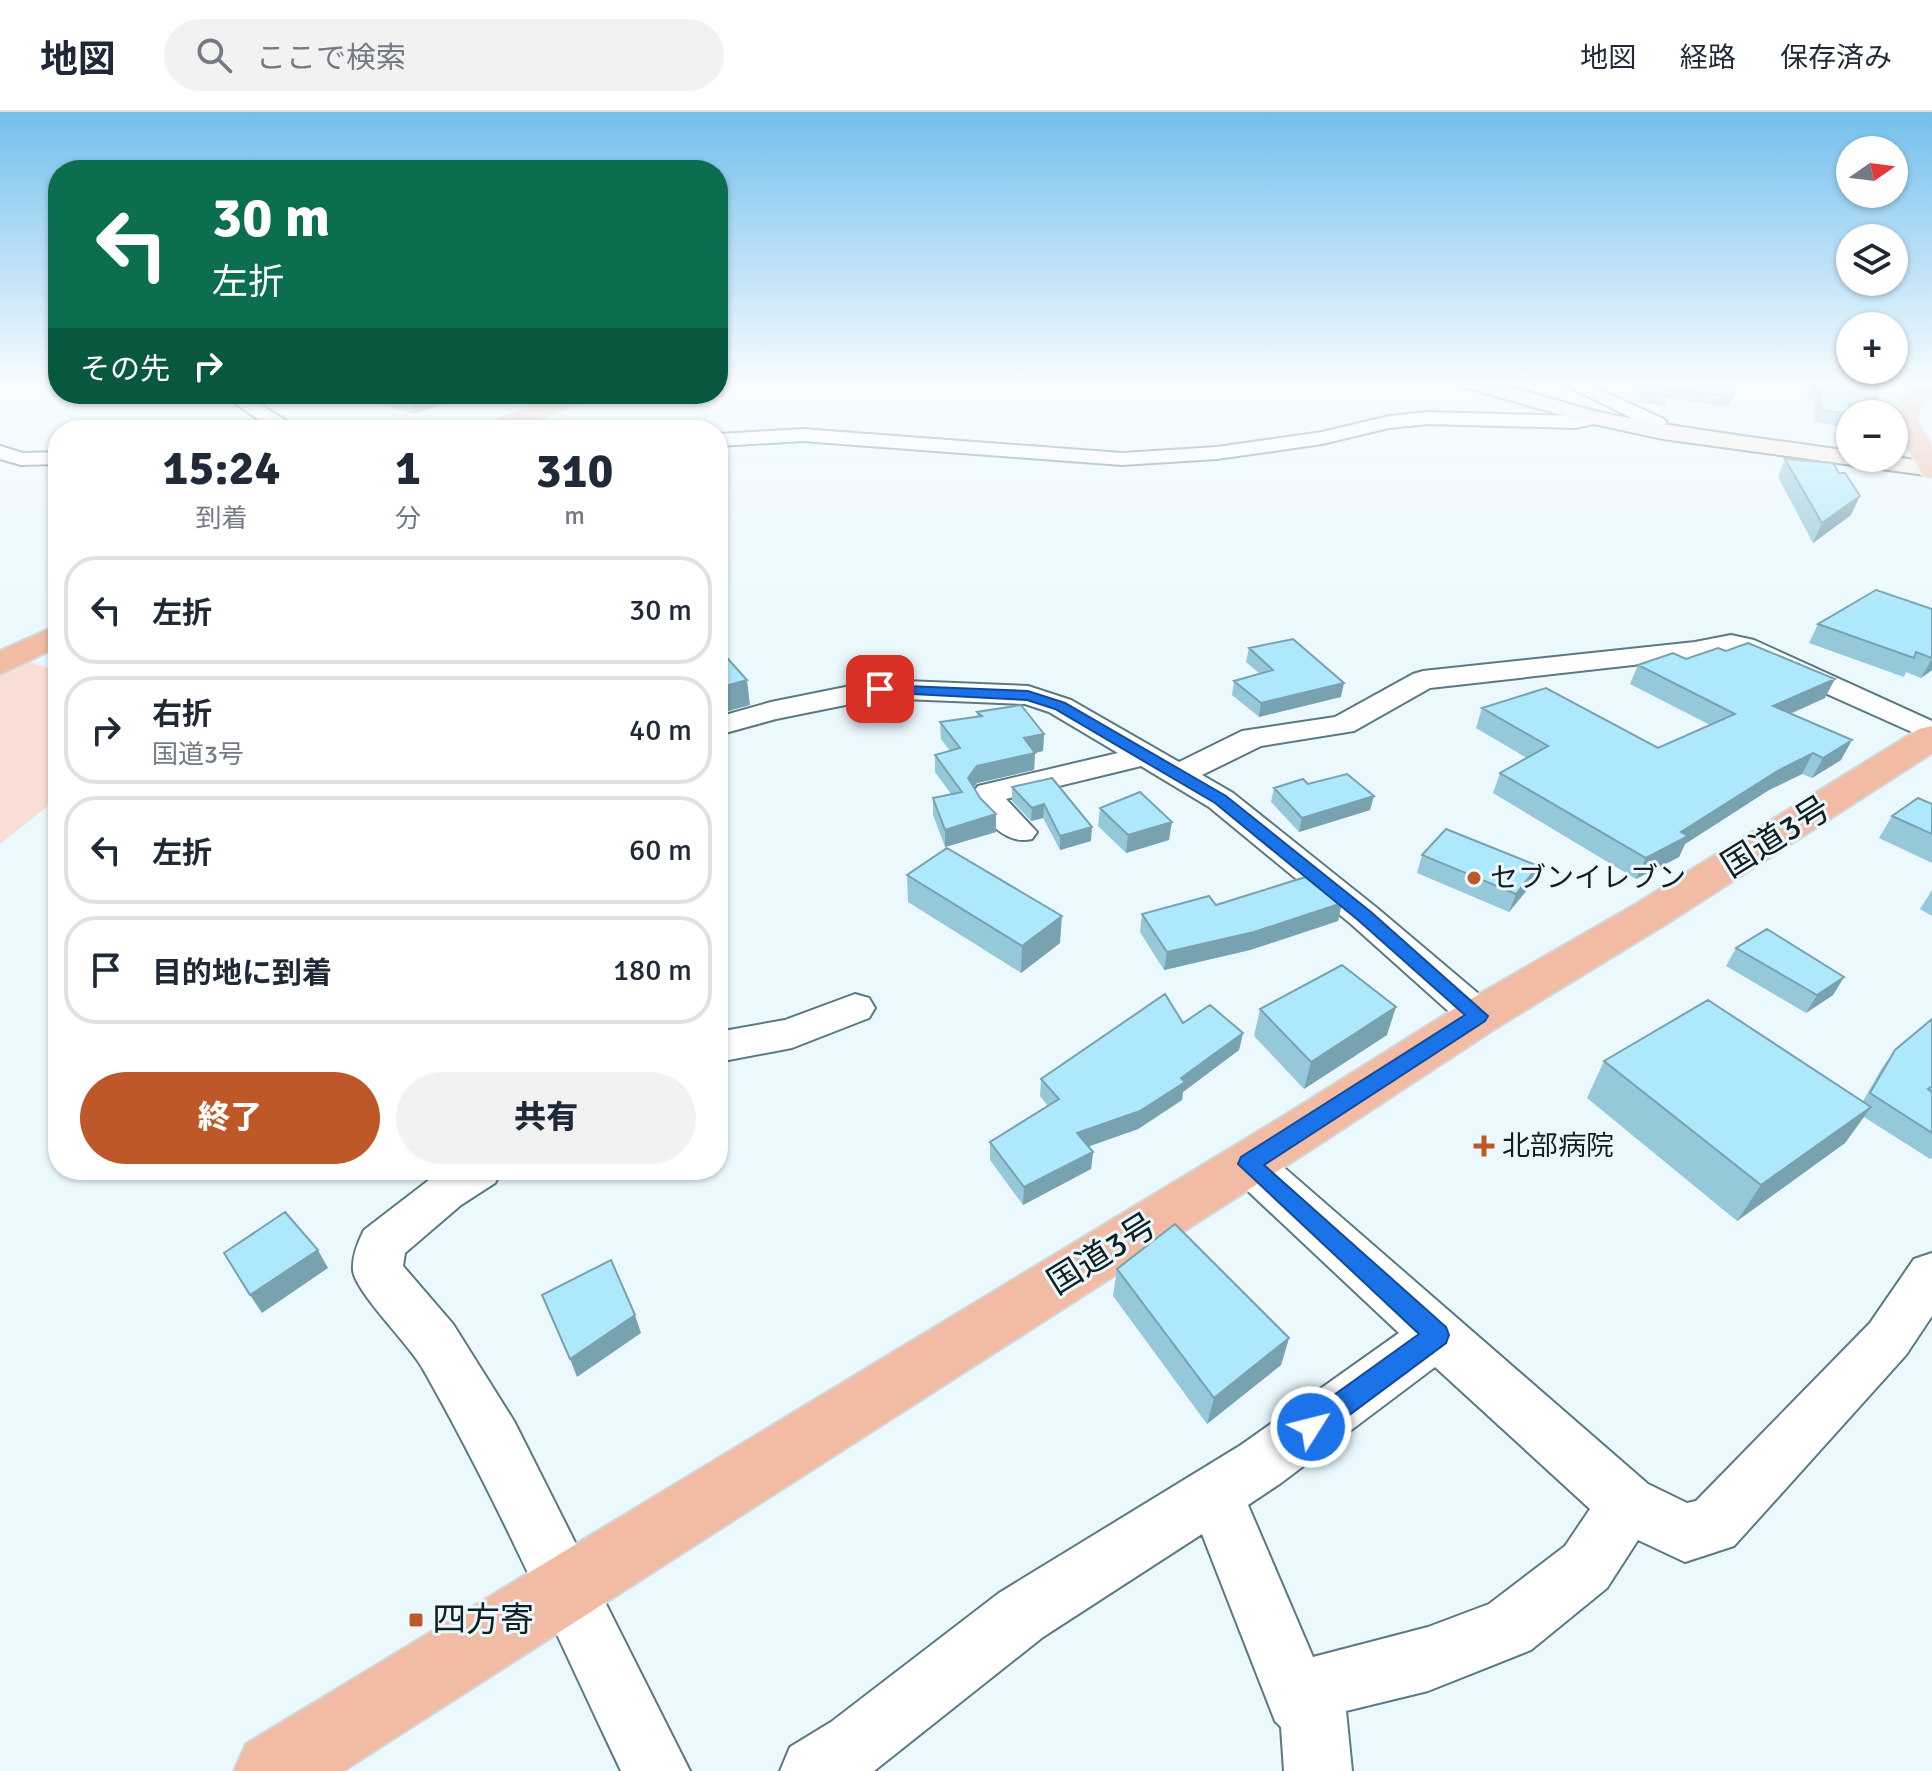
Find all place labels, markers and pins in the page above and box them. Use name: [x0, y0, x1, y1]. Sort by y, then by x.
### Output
pin: [846, 655, 914, 723]
place label: セブンイレブン: [1490, 861, 1686, 895]
marker: セブンイレブン: [1465, 869, 1483, 887]
place label: 北部病院: [1502, 1129, 1614, 1163]
marker: 北部病院: [1473, 1135, 1495, 1157]
place label: 四方寄: [432, 1599, 534, 1641]
marker: 四方寄: [407, 1611, 425, 1629]

